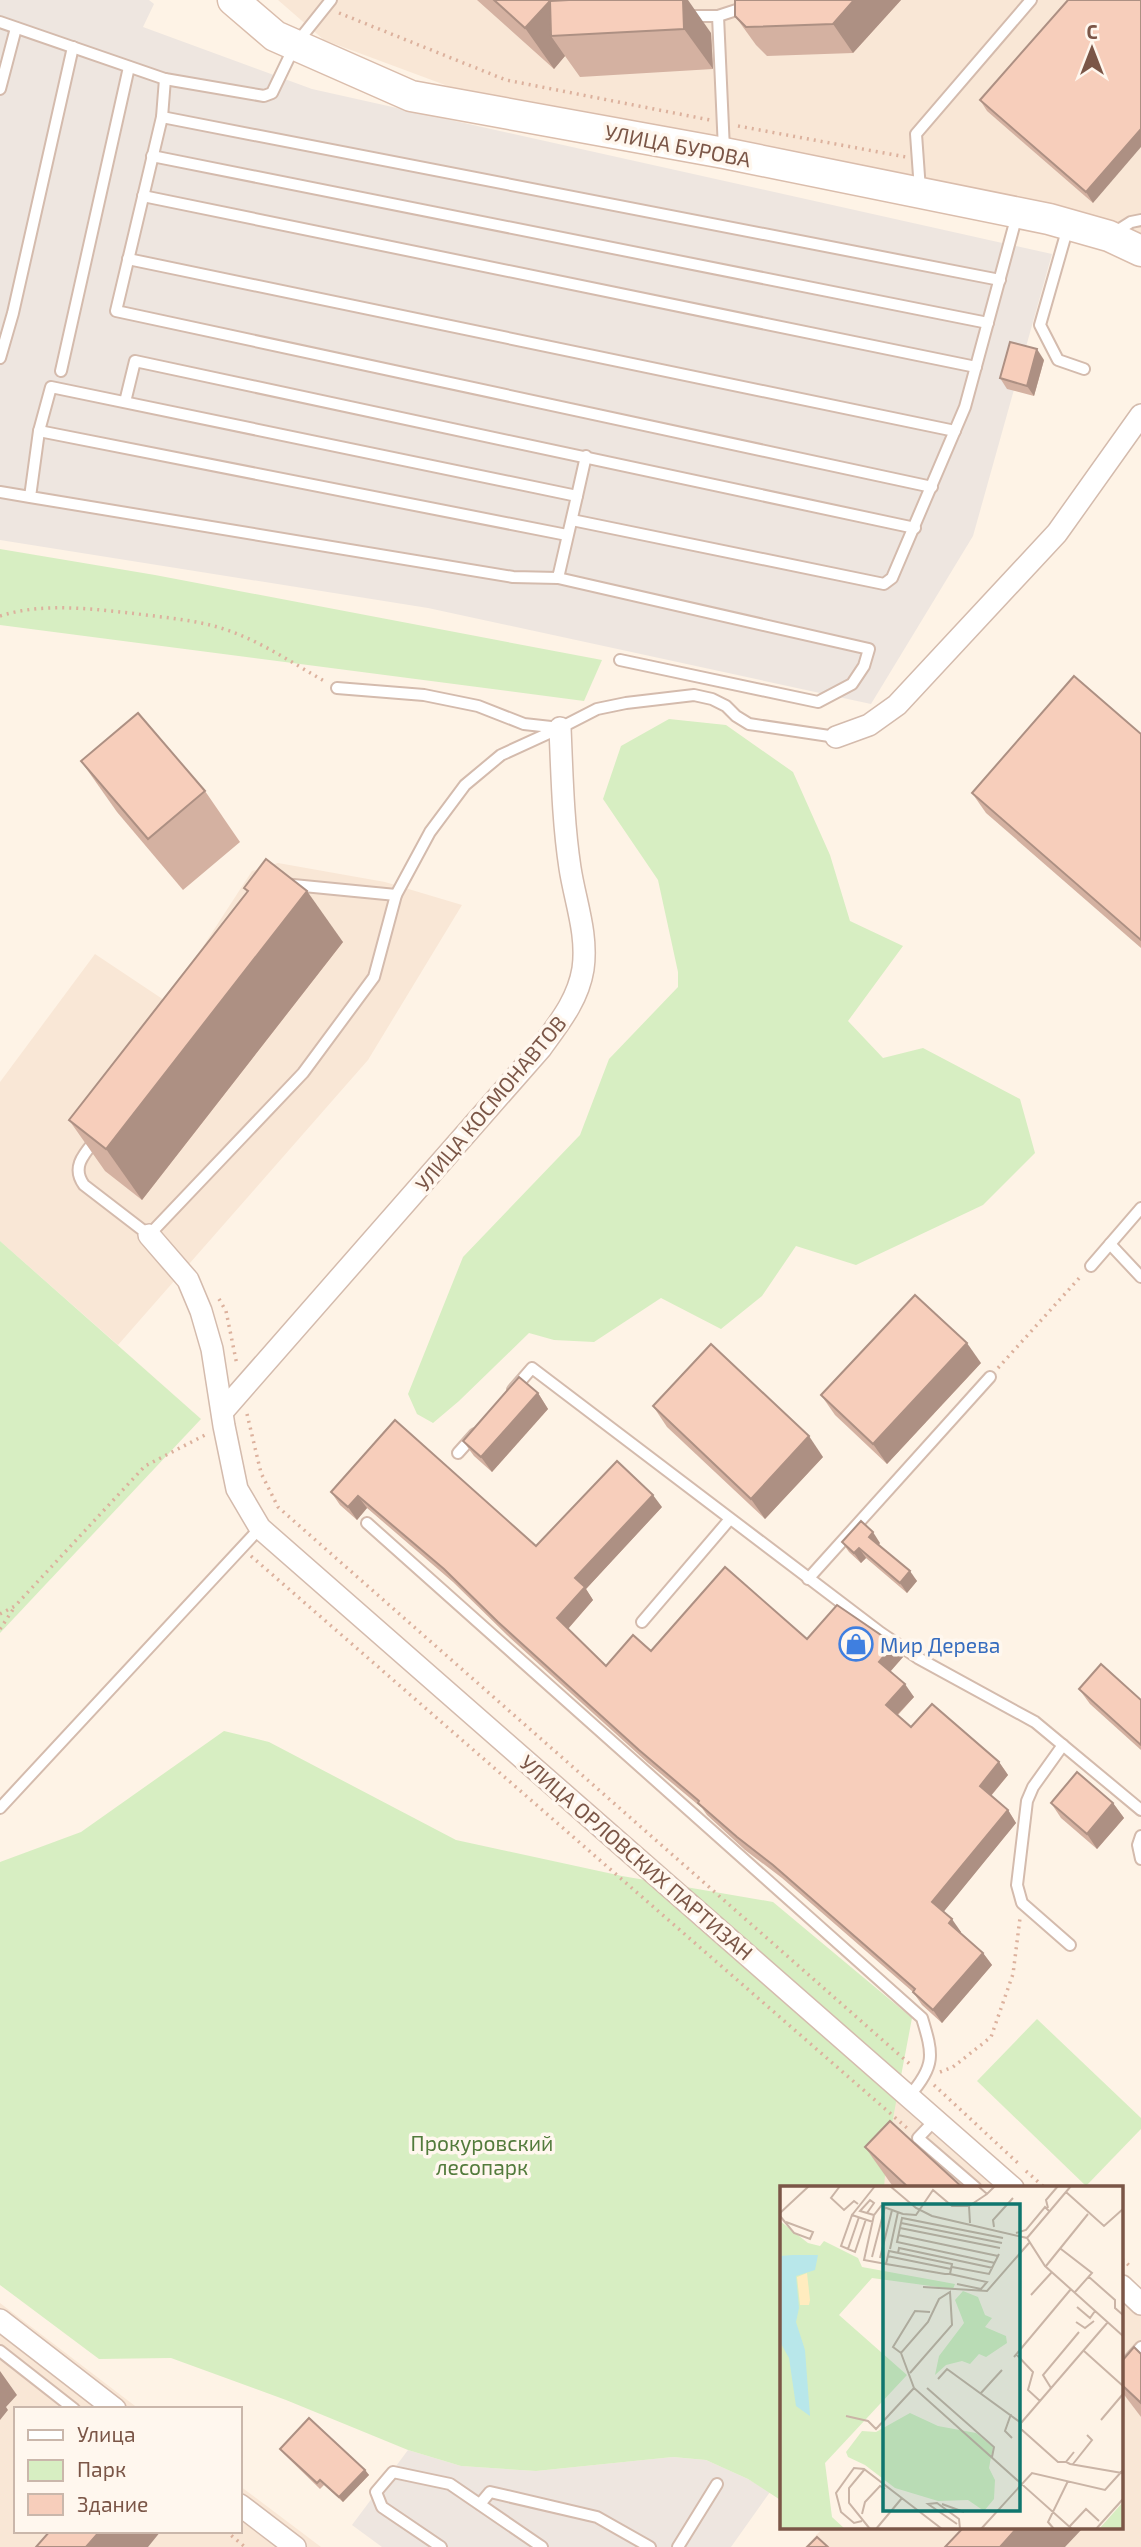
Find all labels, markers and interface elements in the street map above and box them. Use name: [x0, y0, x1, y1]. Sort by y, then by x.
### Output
north arrow: [1057, 14, 1127, 84]
text: С: [1086, 20, 1098, 43]
street label: УЛИЦА БУРОВА: [603, 119, 753, 171]
street label: УЛИЦА КОСМОНАВТОВ: [409, 1010, 571, 1196]
shop icon: Мир Дерева: [837, 1625, 875, 1663]
place label: Мир Дерева: [880, 1632, 1000, 1657]
street label: УЛИЦА ОРЛОВСКИХ ПАРТИЗАН: [516, 1749, 758, 1965]
park label: Прокуровский лесопарк: [411, 2130, 553, 2179]
inset map: [780, 2186, 1124, 2530]
legend: [14, 2407, 242, 2533]
text: Улица: [77, 2421, 136, 2446]
text: Парк: [77, 2456, 126, 2481]
text: Здание: [77, 2491, 148, 2516]

